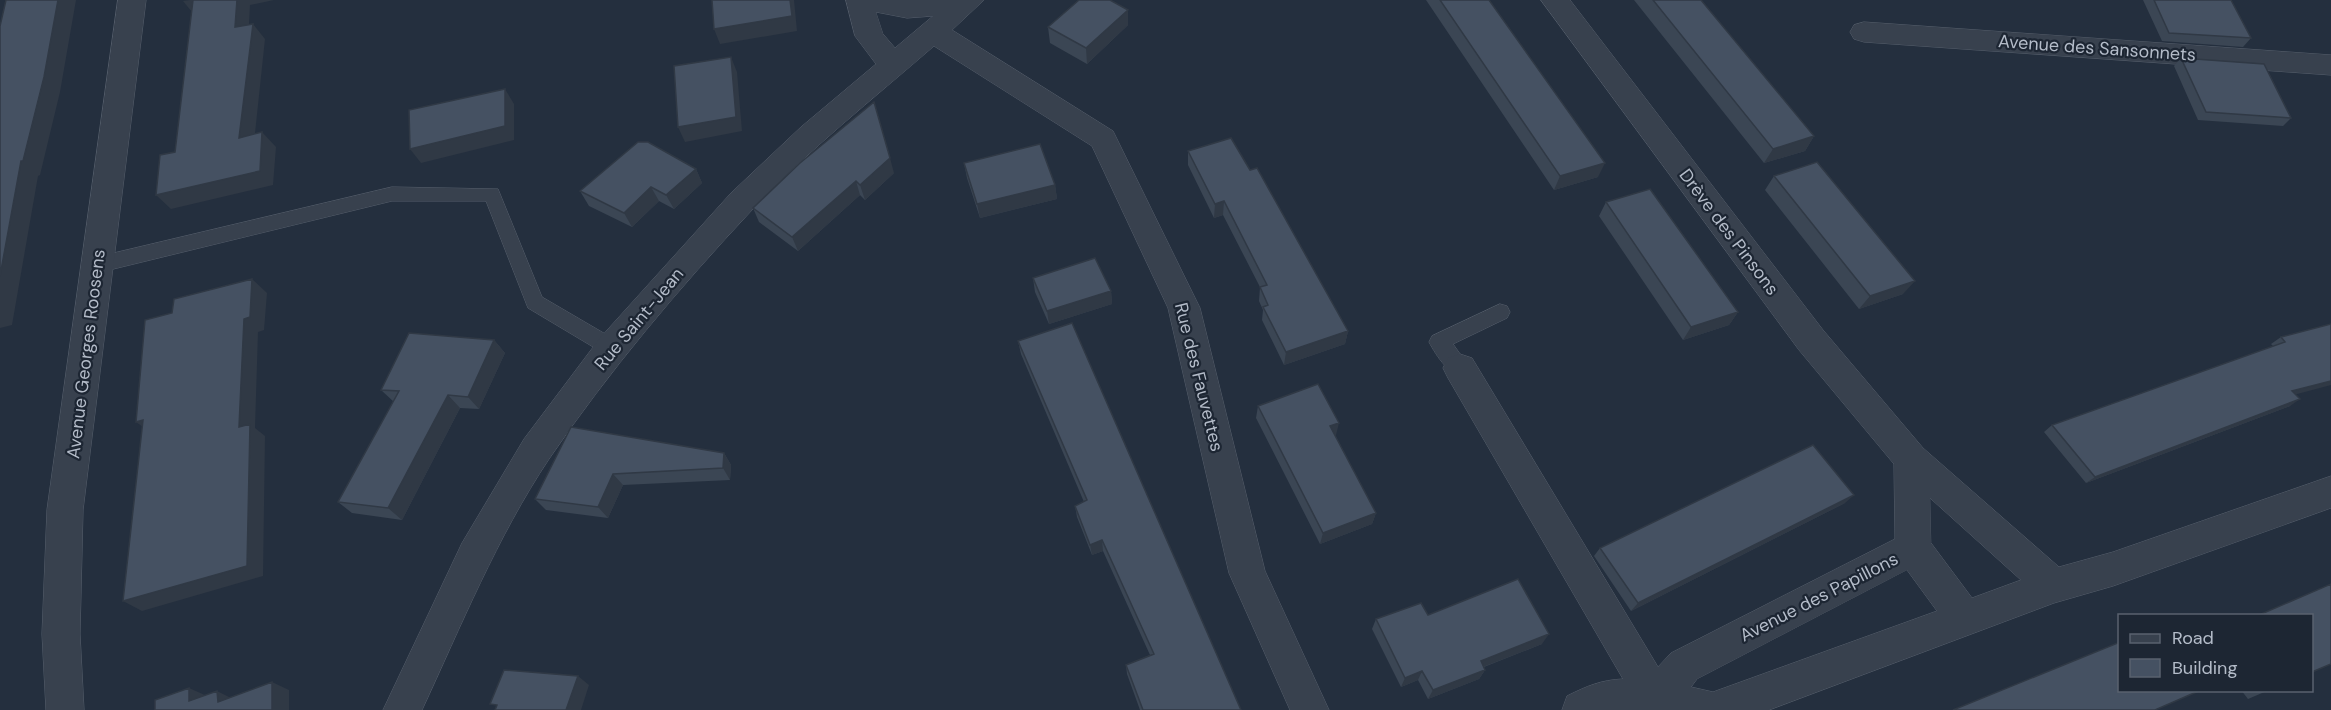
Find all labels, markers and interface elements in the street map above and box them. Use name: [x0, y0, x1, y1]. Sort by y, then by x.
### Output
street label: Avenue des Sansonnets: [1997, 29, 2197, 67]
street label: Drève des Pinsons: [1674, 164, 1784, 300]
street label: Avenue Georges Roosens: [61, 248, 111, 460]
street label: Rue Saint-Jean: [589, 263, 689, 375]
street label: Rue des Fauvettes: [1169, 300, 1229, 454]
street label: Avenue des Papillons: [1736, 547, 1902, 647]
legend: [2118, 614, 2313, 692]
text: Road: [2172, 626, 2214, 650]
text: Building: [2172, 656, 2237, 680]

